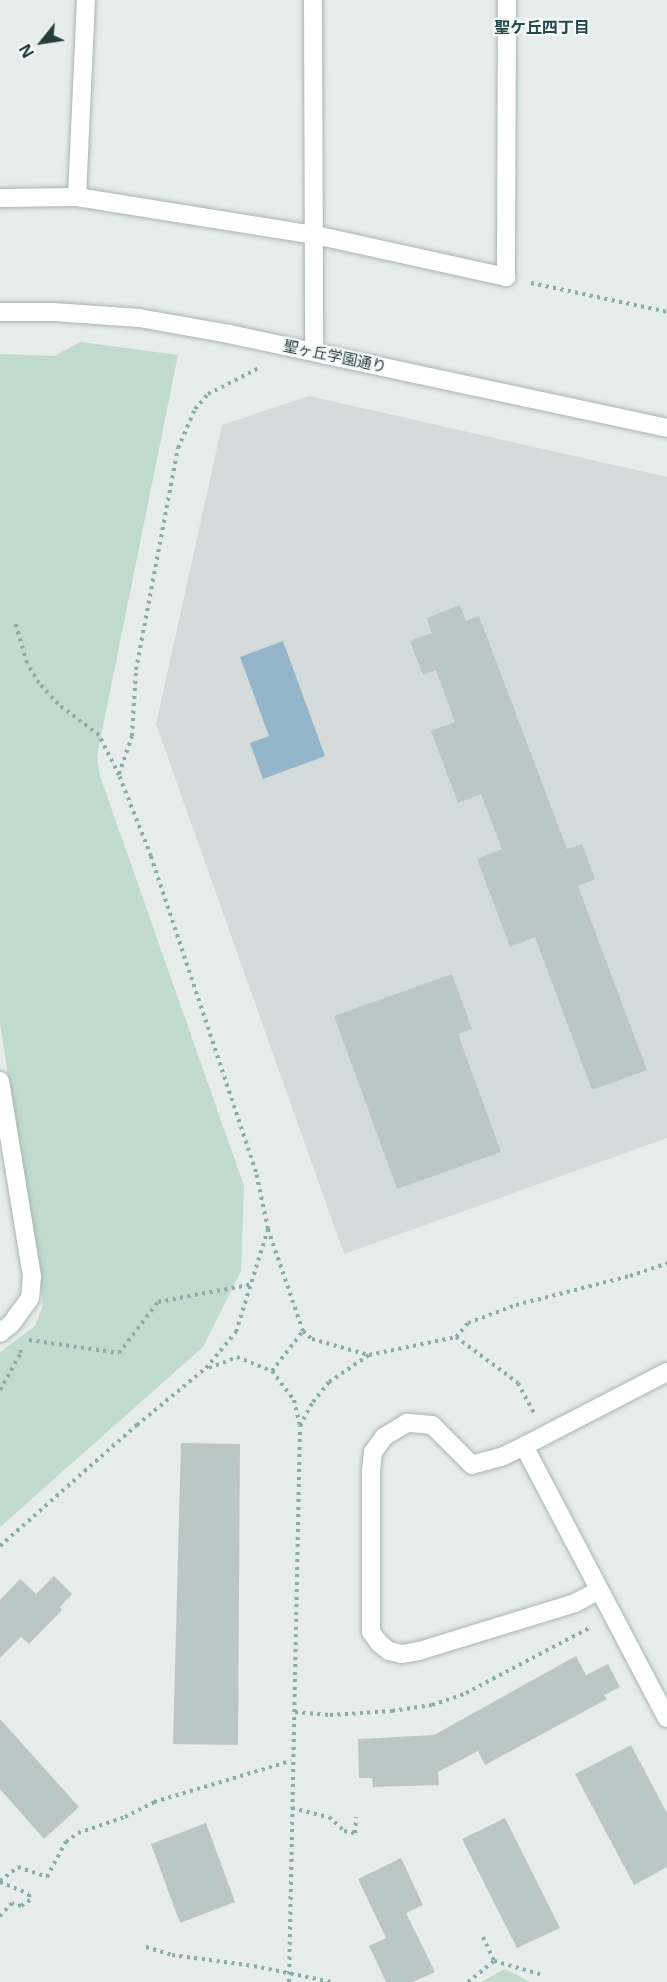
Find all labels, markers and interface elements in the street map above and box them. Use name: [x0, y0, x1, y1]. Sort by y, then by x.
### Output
north arrow: [12, 12, 72, 72]
district label: 聖ケ丘四丁目: [494, 17, 590, 37]
text: N: [14, 40, 39, 62]
street label: 聖ヶ丘学園通り: [282, 336, 388, 376]

